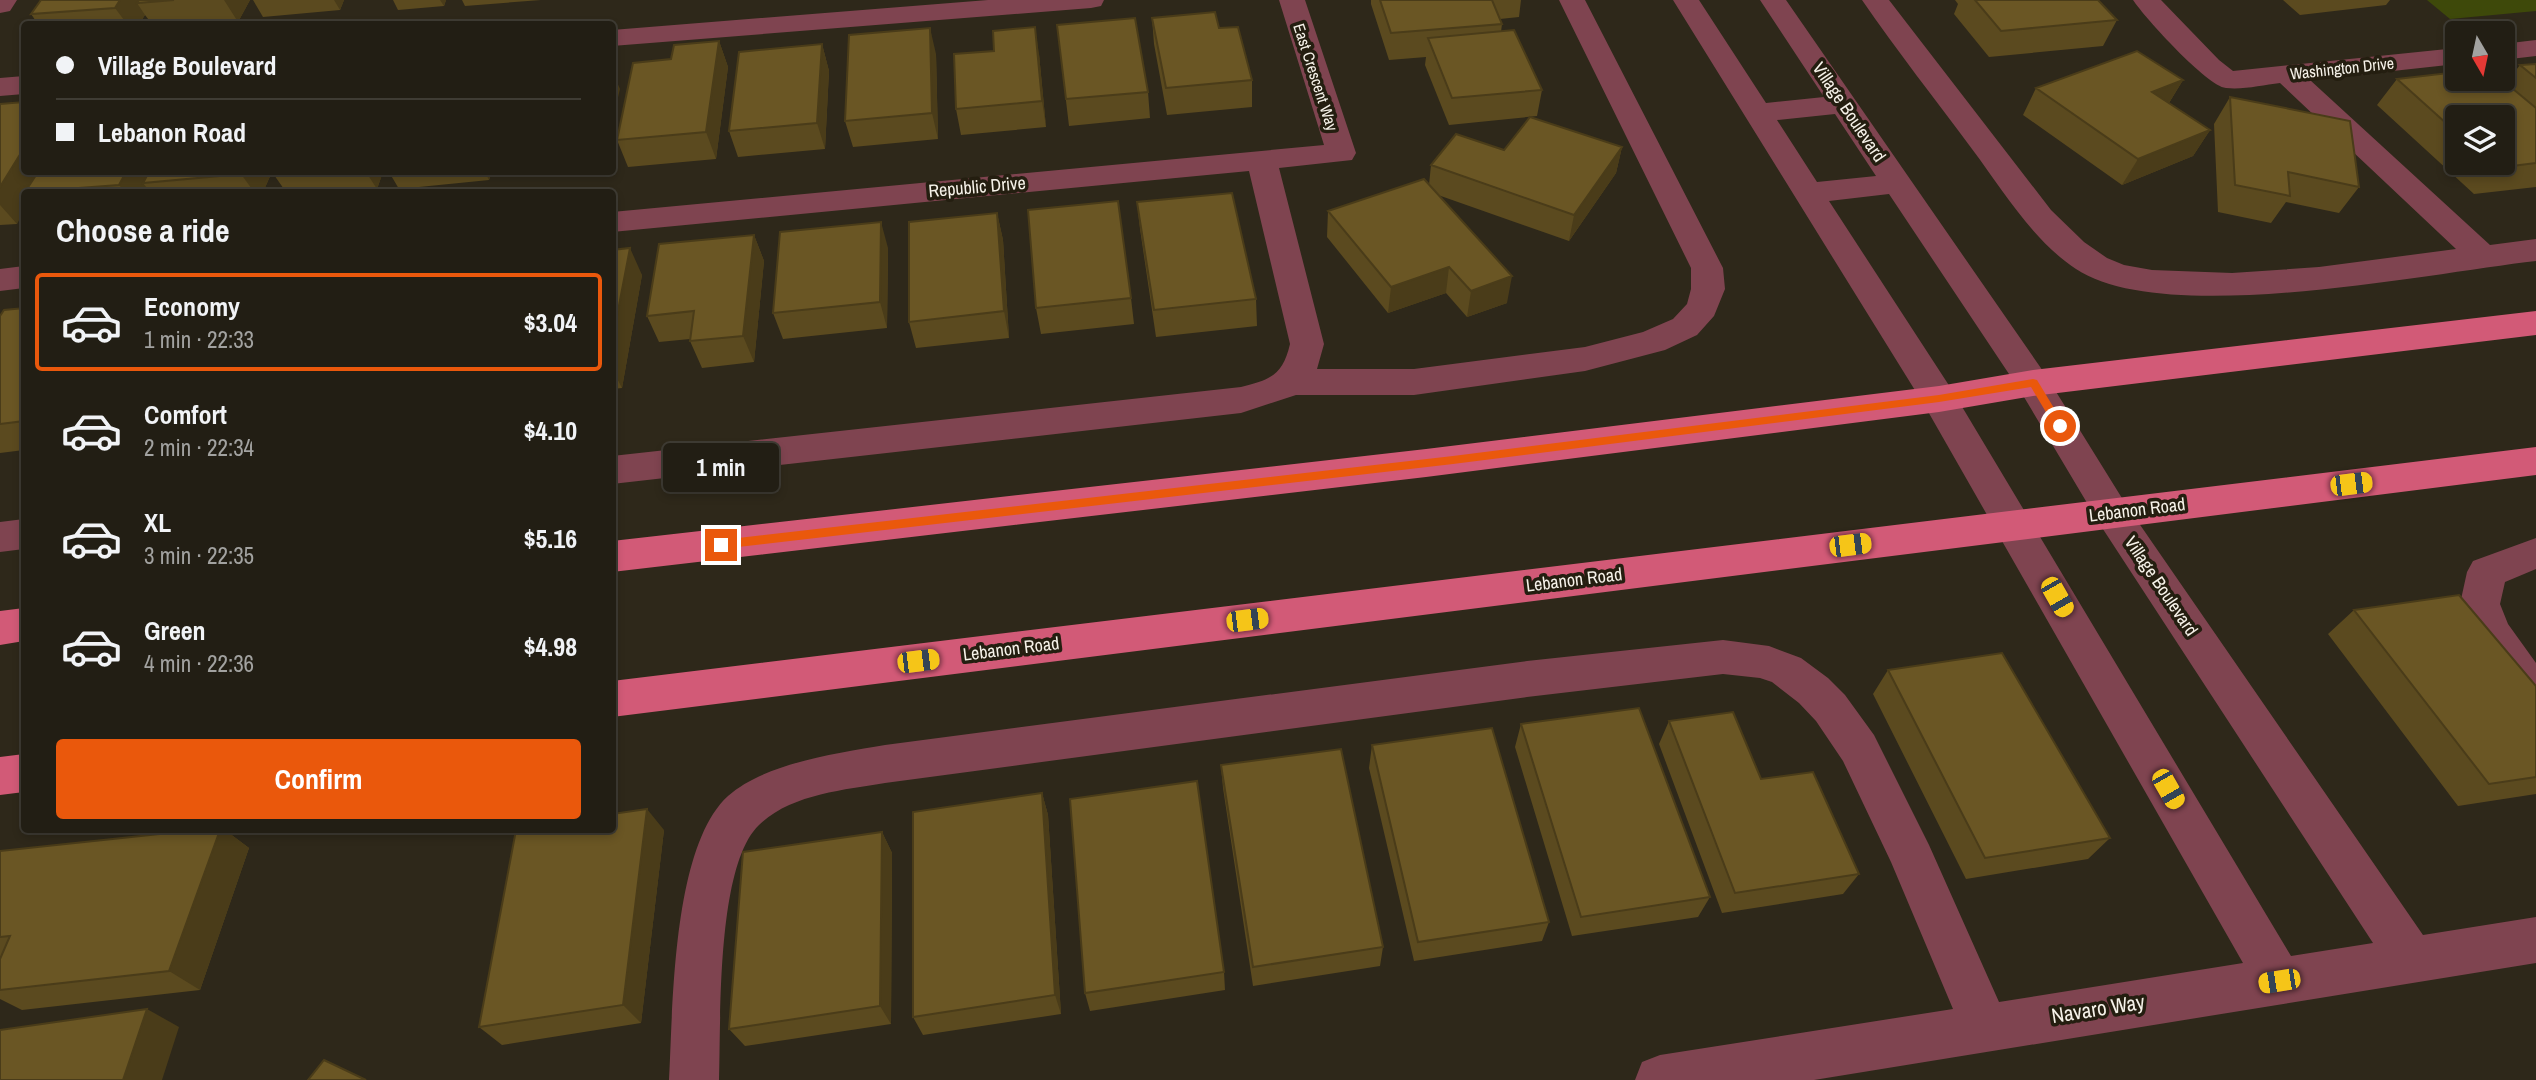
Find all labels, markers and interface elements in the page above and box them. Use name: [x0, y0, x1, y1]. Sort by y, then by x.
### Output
street label: East Crescent Way: [1288, 20, 1344, 134]
north arrow: [2445, 21, 2515, 91]
map controls: [2445, 21, 2515, 175]
text: Village Boulevard: [98, 48, 277, 83]
street label: Washington Drive: [2289, 52, 2395, 84]
street label: Village Boulevard: [1807, 57, 1892, 167]
button: layers: [2445, 105, 2515, 175]
text: Lebanon Road: [98, 115, 246, 150]
street label: Republic Drive: [927, 170, 1027, 203]
text: Choose a ride: [56, 209, 230, 252]
text: Economy: [144, 289, 240, 324]
icon: car: [60, 291, 123, 354]
text: $3.04: [524, 305, 577, 340]
text: 1 min · 22:33: [144, 324, 254, 355]
text: Comfort: [144, 397, 227, 432]
icon: car: [60, 399, 123, 462]
route start: [2044, 410, 2076, 442]
text: $4.10: [524, 413, 577, 448]
text: 2 min · 22:34: [144, 432, 254, 463]
callout: 1 min: [663, 444, 779, 492]
text: 1 min: [696, 452, 746, 483]
car: [2329, 471, 2374, 497]
street label: Lebanon Road: [2087, 491, 2187, 528]
text: XL: [144, 505, 171, 540]
icon: car: [60, 507, 123, 570]
text: $5.16: [524, 521, 577, 556]
route end: [705, 529, 737, 561]
street label: Village Boulevard: [2119, 531, 2204, 641]
car: [1828, 532, 1873, 558]
text: 3 min · 22:35: [144, 540, 254, 571]
street label: Lebanon Road: [1524, 561, 1624, 598]
car: [2038, 574, 2077, 620]
car: [1225, 607, 1270, 633]
text: Green: [144, 613, 206, 648]
icon: car: [60, 615, 123, 678]
text: $4.98: [524, 629, 577, 664]
street label: Lebanon Road: [961, 630, 1061, 667]
text: 4 min · 22:36: [144, 648, 254, 679]
car: [896, 648, 941, 674]
button: Confirm: [56, 739, 581, 819]
car: [2149, 766, 2188, 812]
car: [2257, 967, 2302, 995]
street label: Navaro Way: [2049, 987, 2147, 1030]

